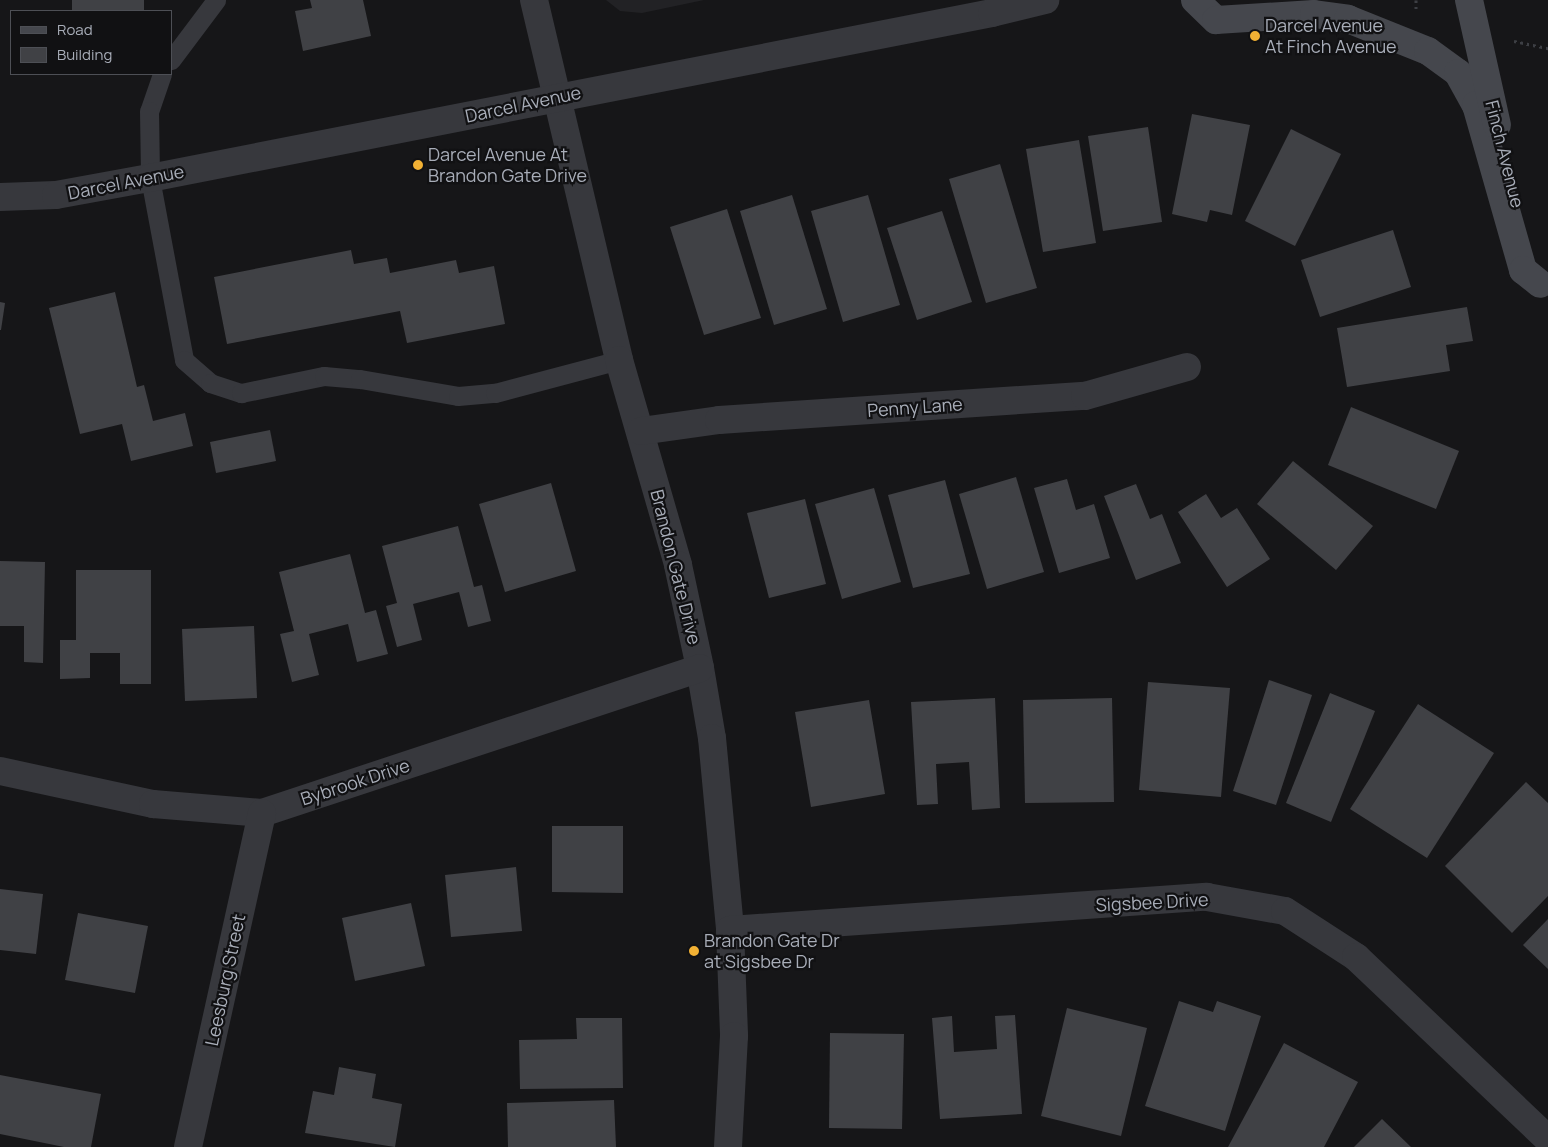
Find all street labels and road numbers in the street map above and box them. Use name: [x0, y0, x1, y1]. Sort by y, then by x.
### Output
street label: Darcel Avenue: [463, 81, 583, 127]
street label: Finch Avenue: [1481, 98, 1529, 210]
street label: Darcel Avenue: [66, 160, 186, 204]
street label: Penny Lane: [867, 393, 963, 421]
street label: Brandon Gate Drive: [646, 487, 706, 647]
street label: Bybrook Drive: [298, 754, 412, 810]
street label: Sigsbee Drive: [1095, 888, 1209, 916]
street label: Leesburg Street: [200, 912, 250, 1048]

